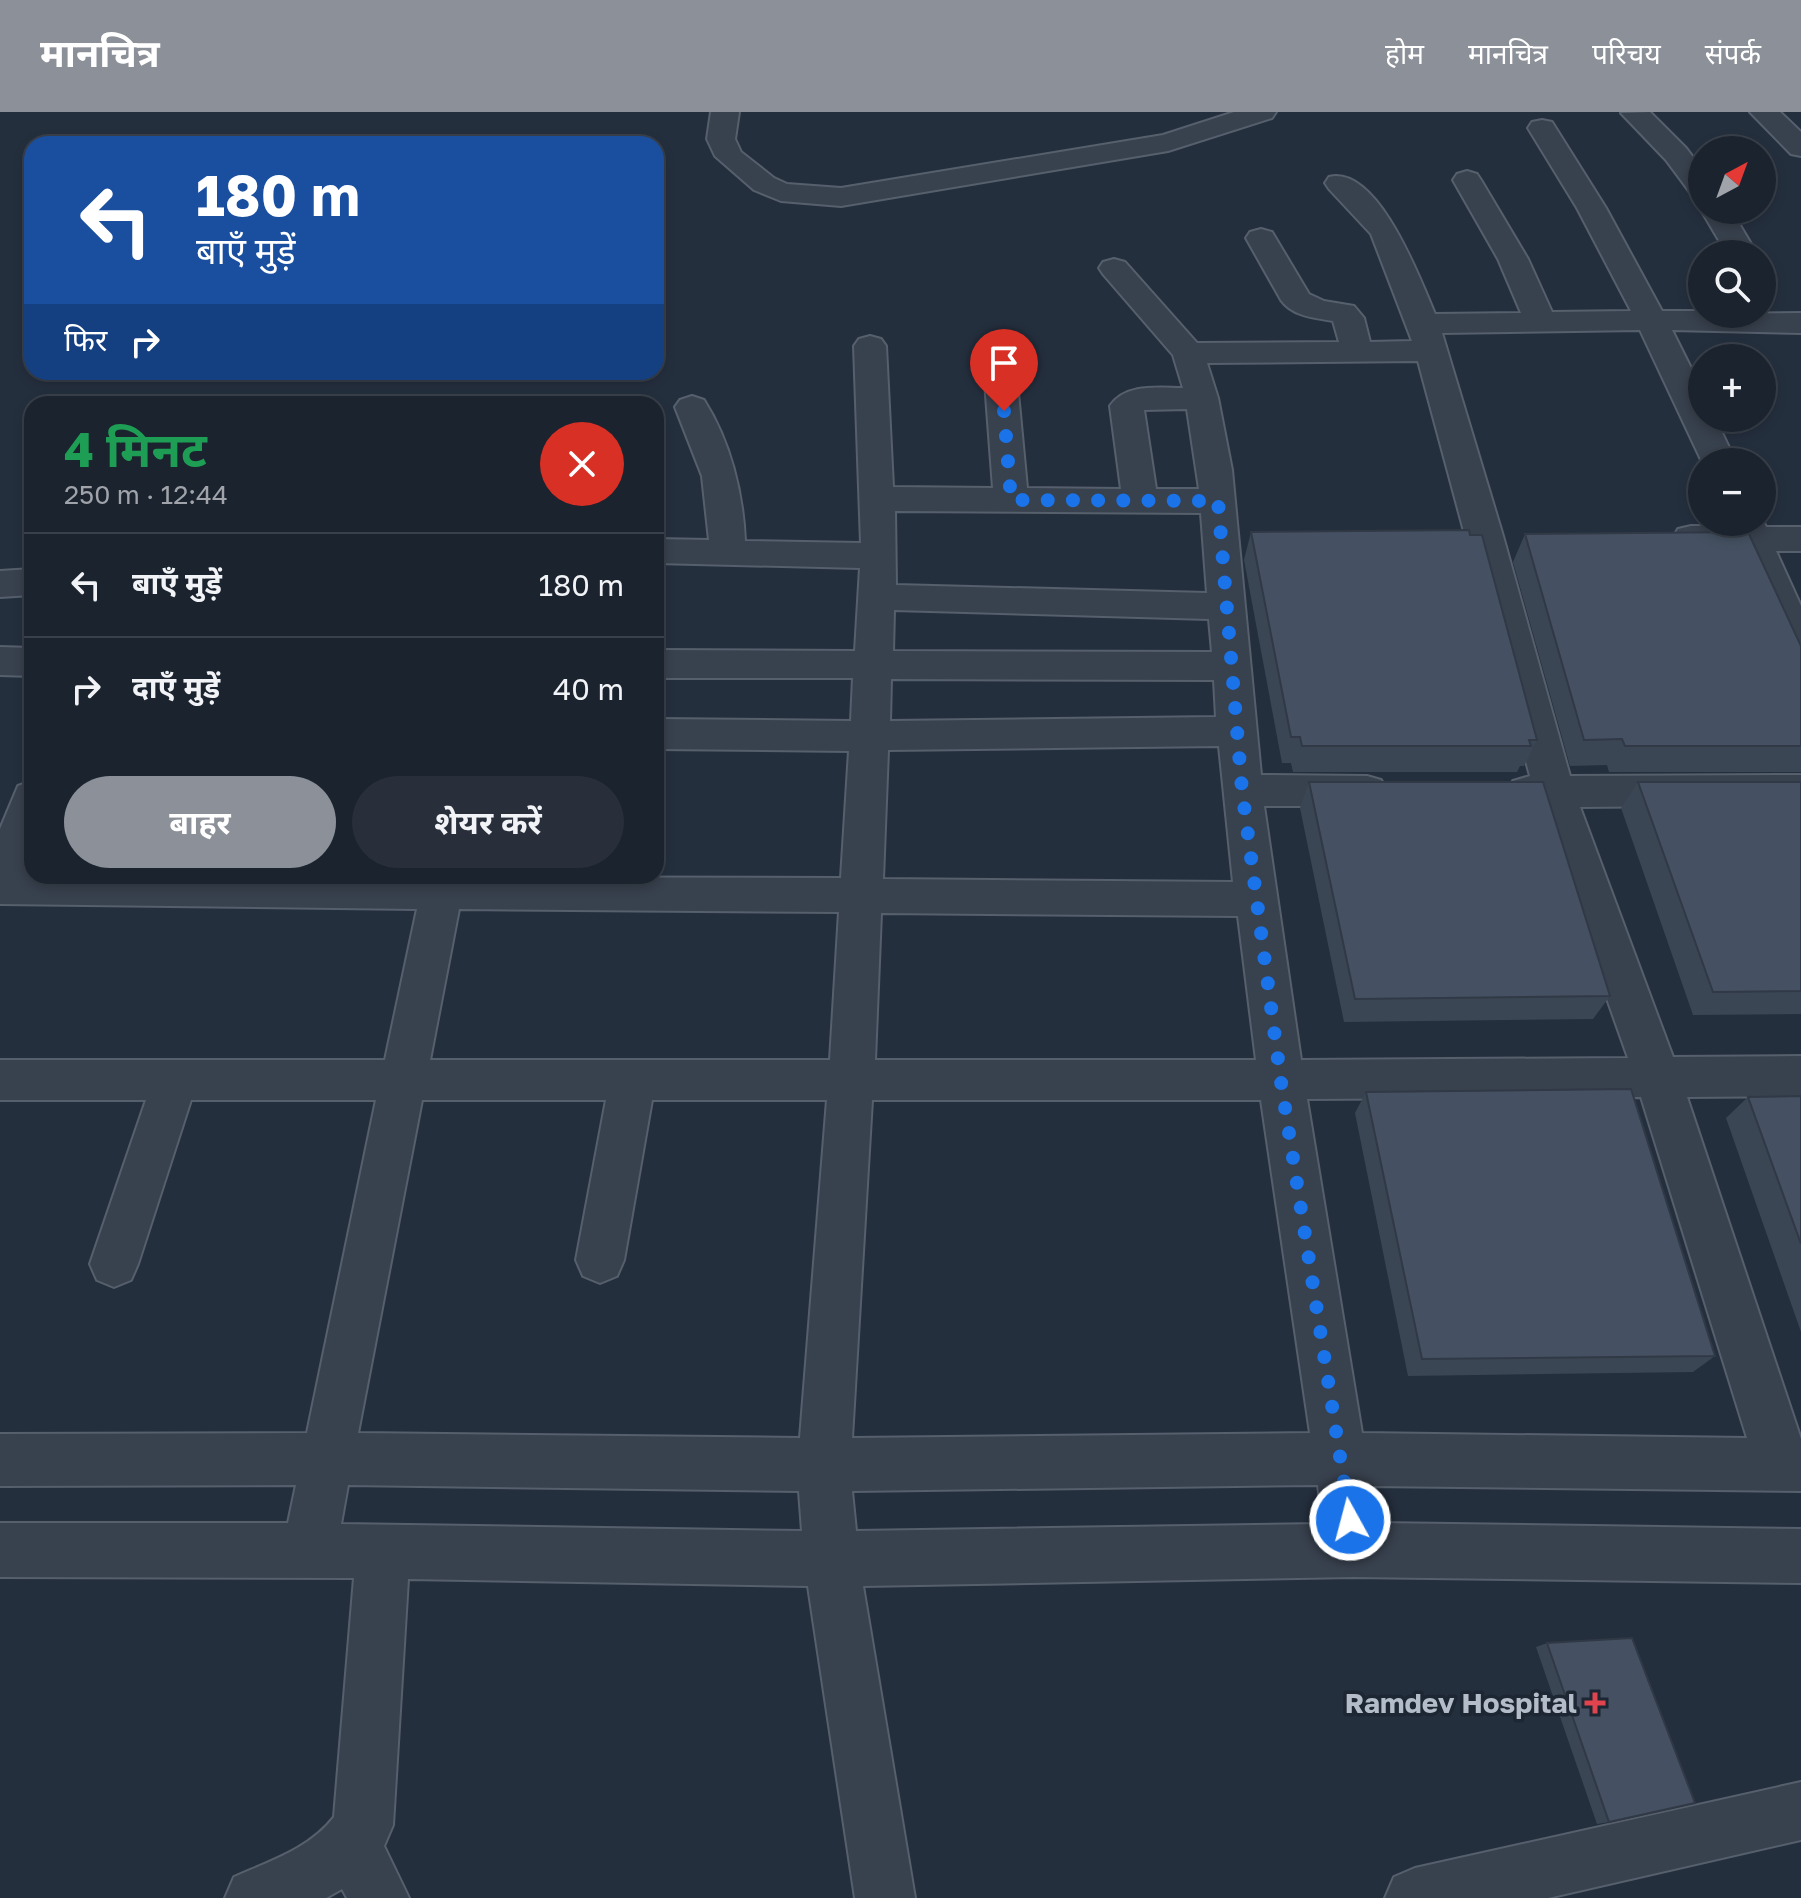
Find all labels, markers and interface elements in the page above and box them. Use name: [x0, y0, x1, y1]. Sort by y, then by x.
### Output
text: मानचित्र: [40, 30, 160, 75]
text: होम: [1385, 37, 1424, 70]
text: मानचित्र: [1468, 37, 1548, 70]
text: परिचय: [1592, 37, 1661, 70]
text: संपर्क: [1705, 37, 1761, 70]
north arrow: [1688, 136, 1776, 224]
map controls: [1688, 136, 1776, 536]
text: 180 m: [196, 161, 360, 228]
icon: left: [64, 168, 168, 272]
text: बाएँ मुड़ें: [196, 229, 296, 272]
button: search: [1688, 240, 1776, 328]
icon: right: [123, 320, 167, 364]
text: फिर: [64, 322, 107, 358]
pin: [970, 329, 1038, 411]
icon: arrive: [982, 341, 1026, 385]
button: +: [1688, 344, 1776, 432]
text: 4 मिनट: [64, 420, 207, 478]
button: close: [540, 422, 624, 506]
button: −: [1688, 448, 1776, 536]
text: 250 m · 12:44: [64, 479, 228, 510]
icon: left: [64, 563, 108, 607]
text: बाएँ मुड़ें: [132, 565, 222, 601]
text: 180 m: [539, 567, 624, 603]
icon: right: [64, 667, 108, 711]
text: दाएँ मुड़ें: [132, 669, 220, 705]
text: 40 m: [553, 671, 624, 707]
button: बाहर: [64, 776, 336, 868]
button: शेयर करें: [352, 776, 624, 868]
position arrow: [1308, 1478, 1392, 1562]
place label: Ramdev Hospital: [1345, 1686, 1577, 1719]
marker: Ramdev Hospital: [1584, 1692, 1606, 1714]

